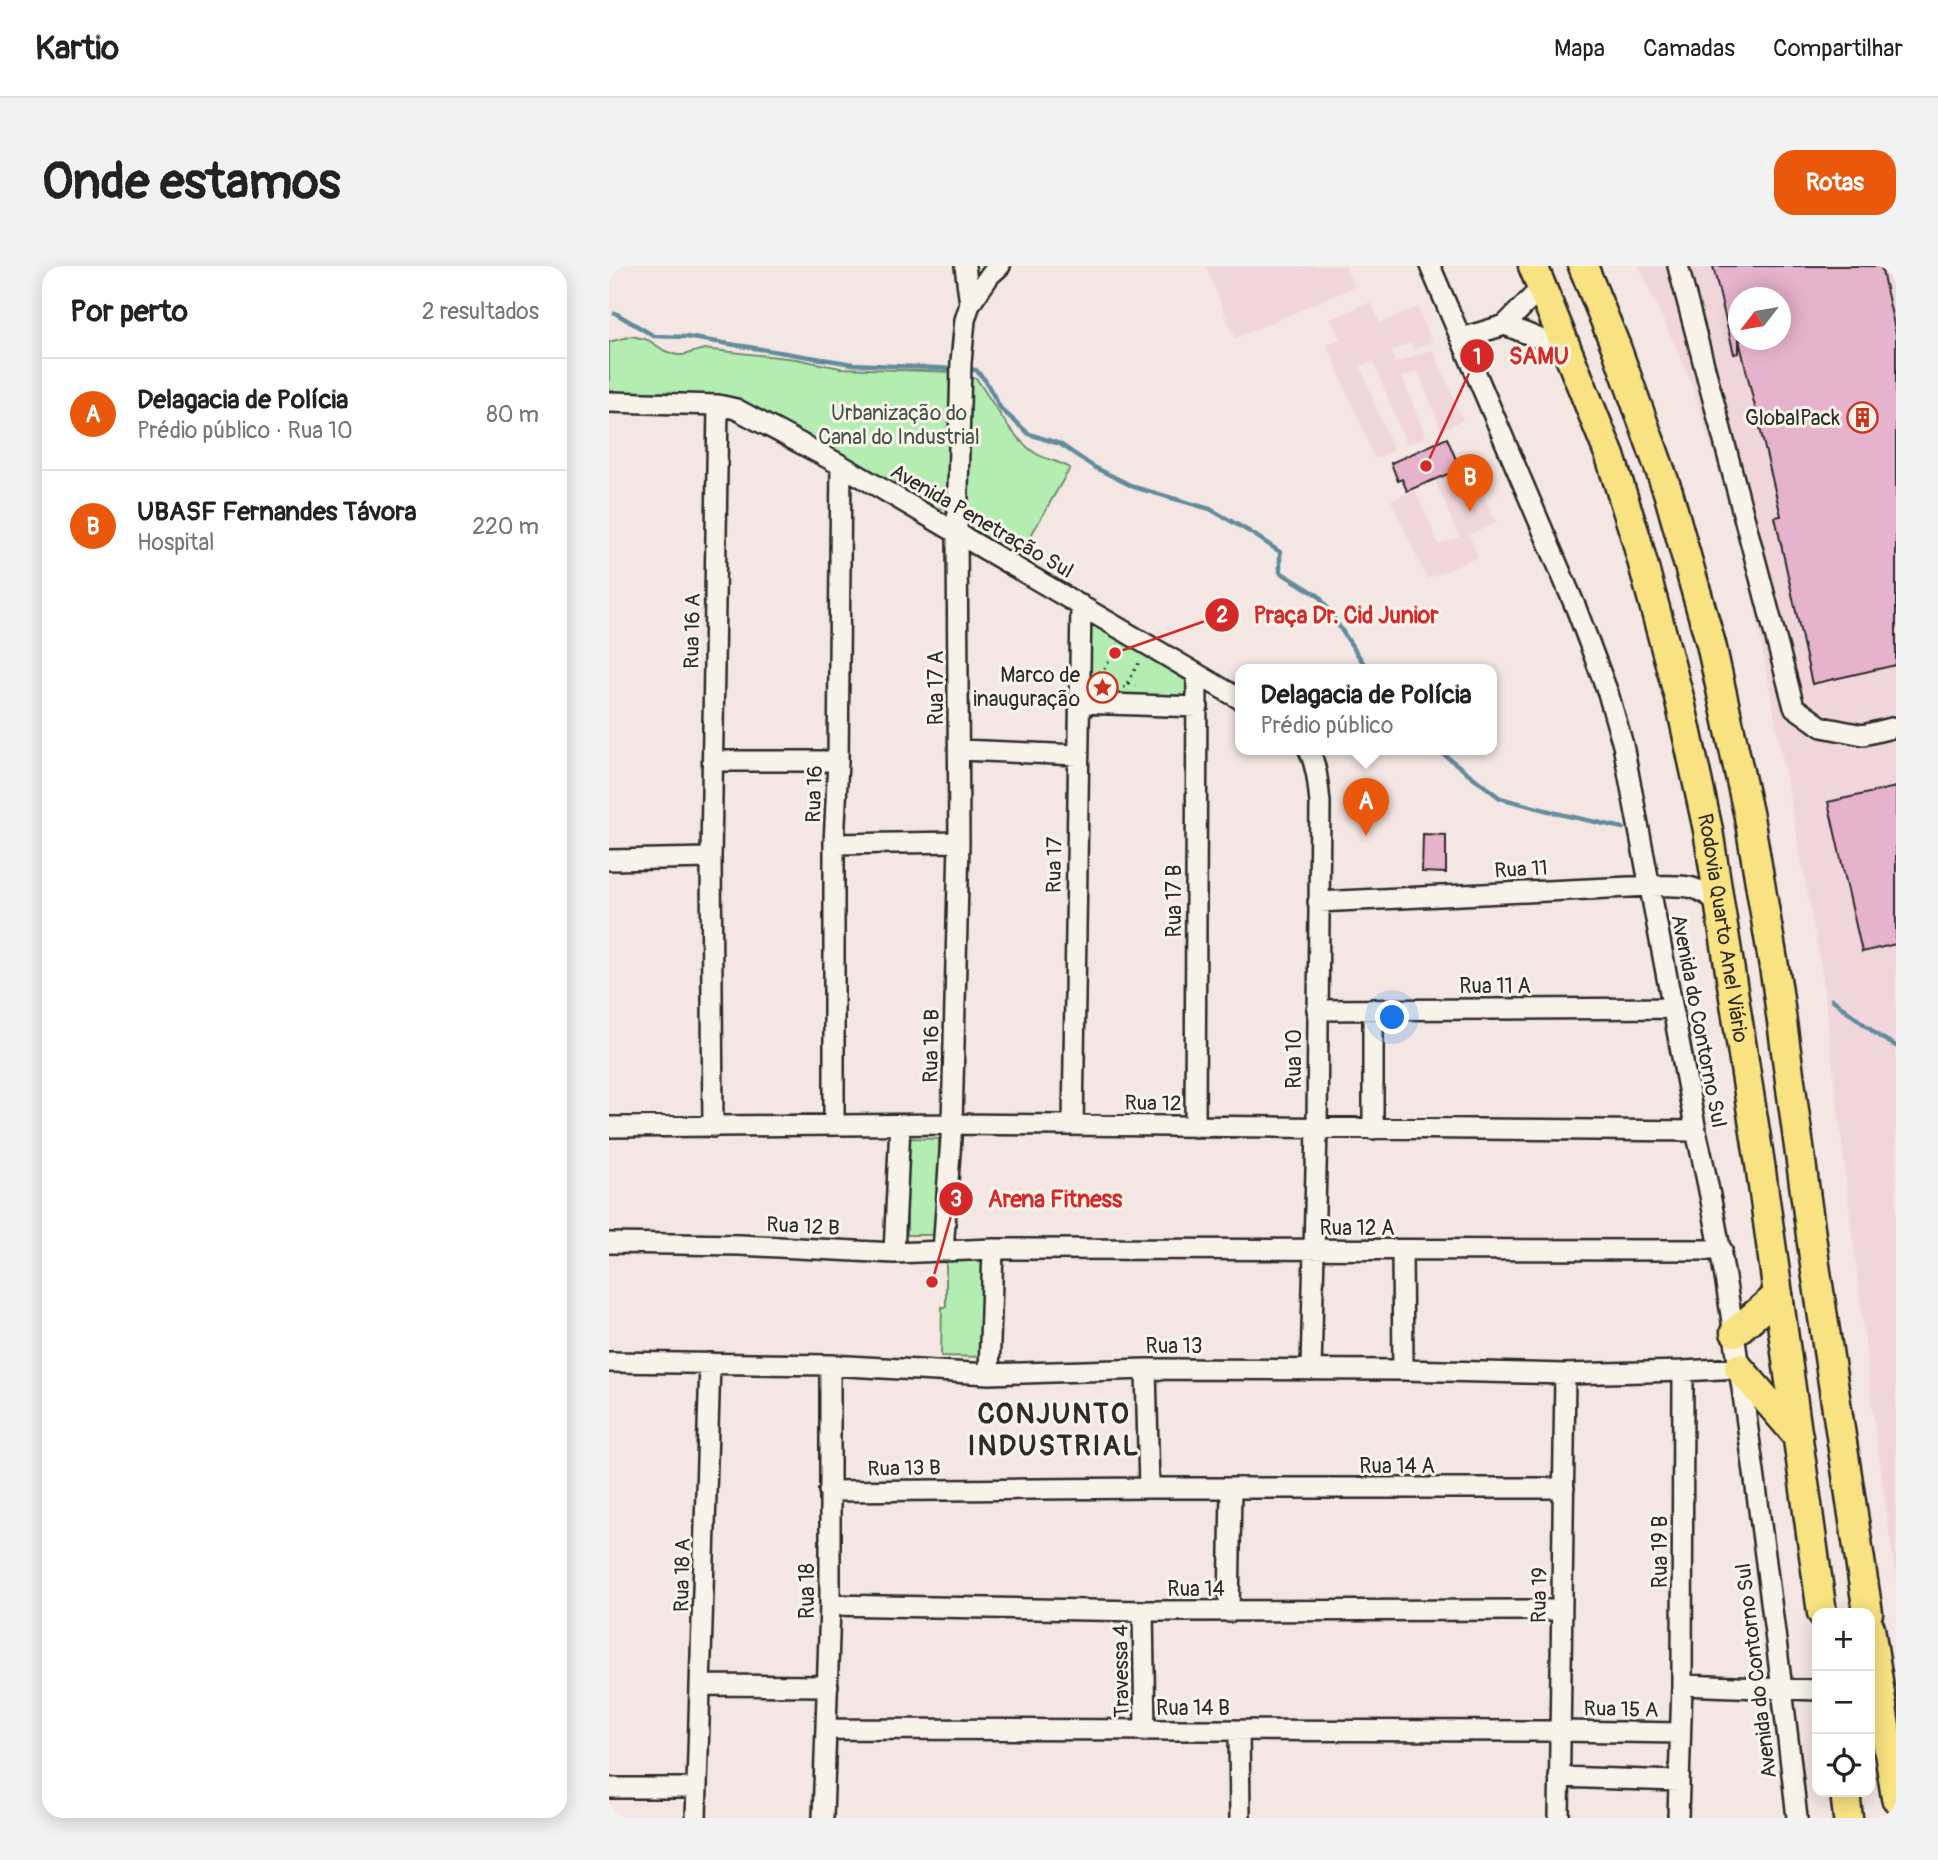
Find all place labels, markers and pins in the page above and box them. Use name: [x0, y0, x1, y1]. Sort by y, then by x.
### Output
callout: SAMU: [1460, 334, 1583, 378]
building icon: GlobalPack: [1846, 401, 1880, 435]
place label: GlobalPack: [1745, 405, 1840, 432]
pin: B: [1447, 454, 1493, 512]
callout: Praça Dr. Cid Junior: [1204, 593, 1452, 637]
place label: Marco de inauguração: [973, 662, 1081, 713]
place icon: Marco de inauguração: [1086, 670, 1120, 704]
pin: A: [1343, 778, 1389, 836]
callout: Arena Fitness: [938, 1177, 1136, 1221]

